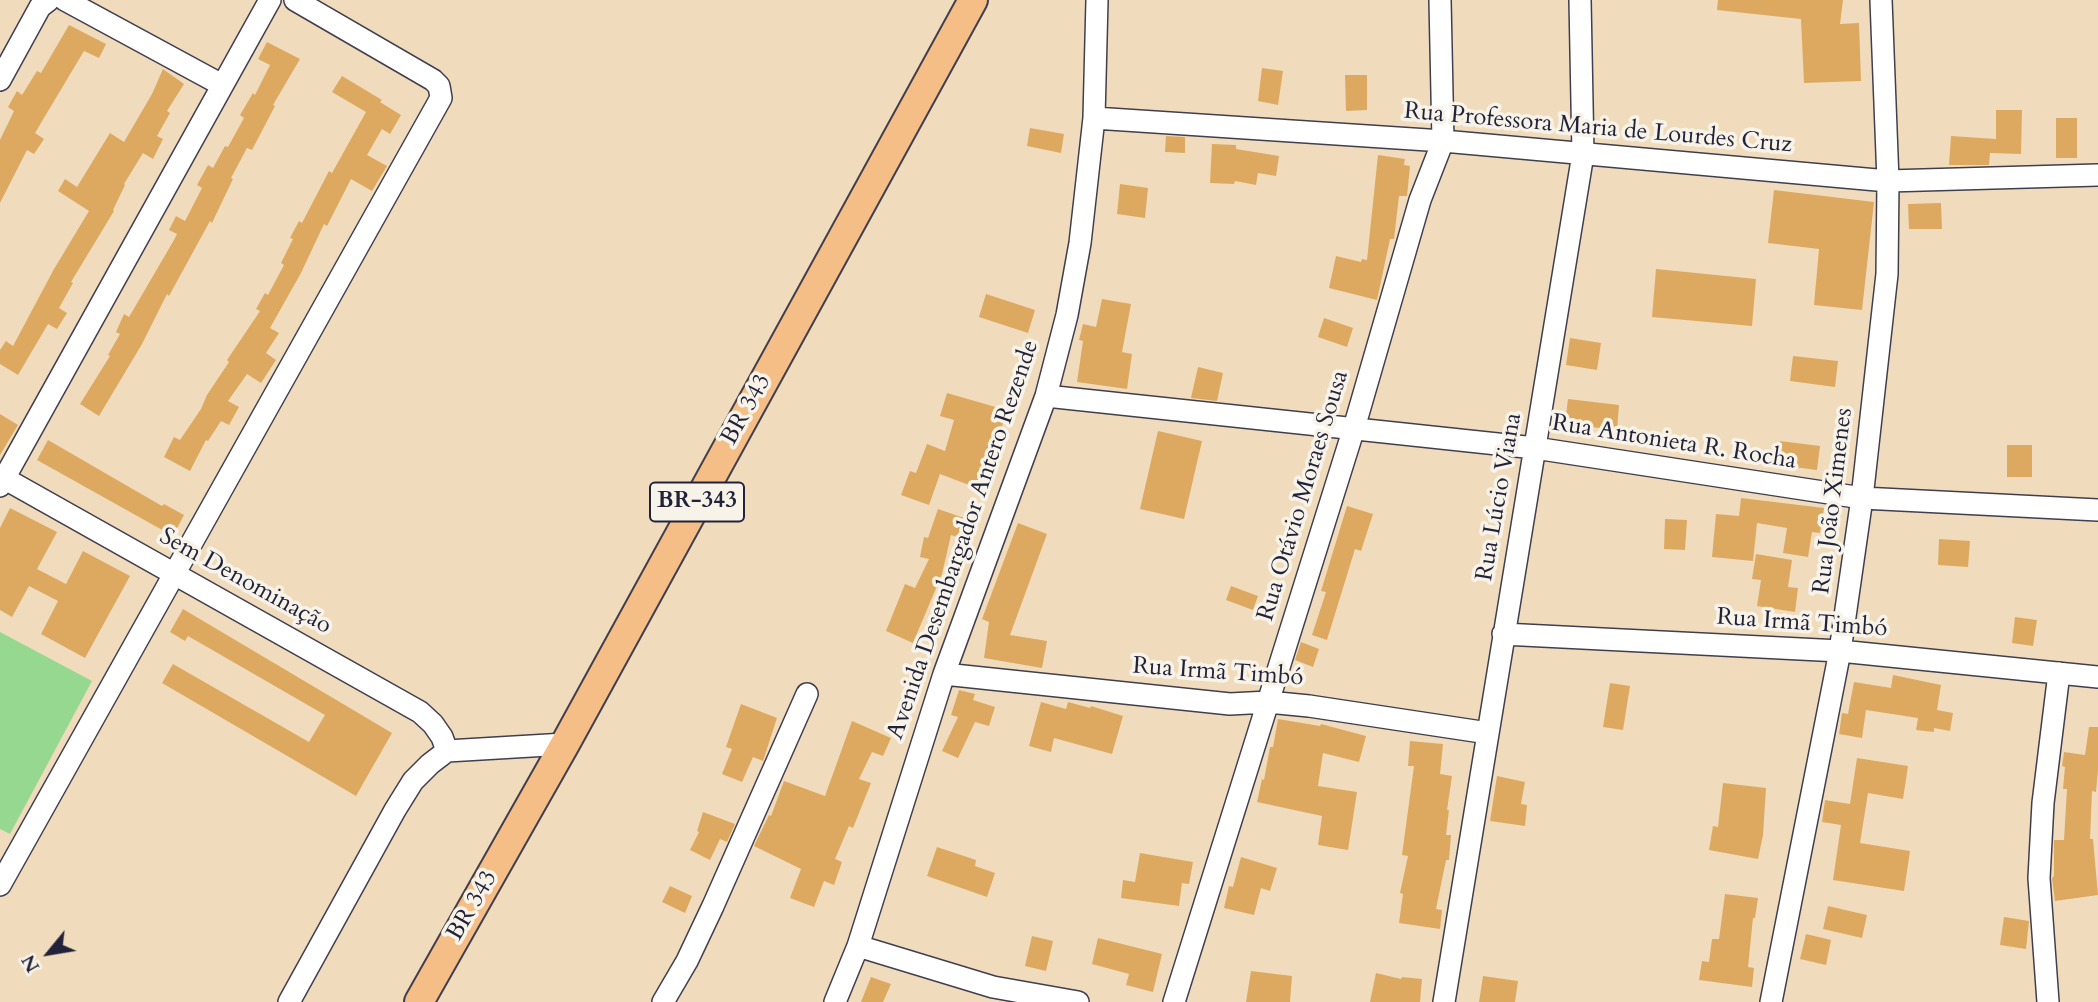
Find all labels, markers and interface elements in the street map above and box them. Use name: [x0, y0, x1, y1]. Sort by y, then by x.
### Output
street label: Rua Professora Maria de Lourdes Cruz: [1403, 98, 1793, 160]
street label: Avenida Desembargador Antero Rezende: [882, 337, 1046, 743]
street label: Rua Otávio Moraes Sousa: [1252, 367, 1356, 625]
street label: BR 343: [716, 370, 778, 450]
street label: Rua João Ximenes: [1808, 406, 1860, 596]
street label: Rua Antonieta R. Rocha: [1550, 409, 1798, 477]
street label: Rua Lúcio Viana: [1471, 411, 1529, 583]
road number: BR-343: [650, 482, 744, 522]
street label: Sem Denominação: [154, 523, 336, 641]
street label: Rua Irmã Timbó: [1716, 604, 1888, 644]
street label: Rua Irmã Timbó: [1132, 653, 1304, 693]
street label: BR 343: [441, 866, 505, 946]
north arrow: [14, 918, 84, 988]
text: N: [15, 950, 46, 977]

